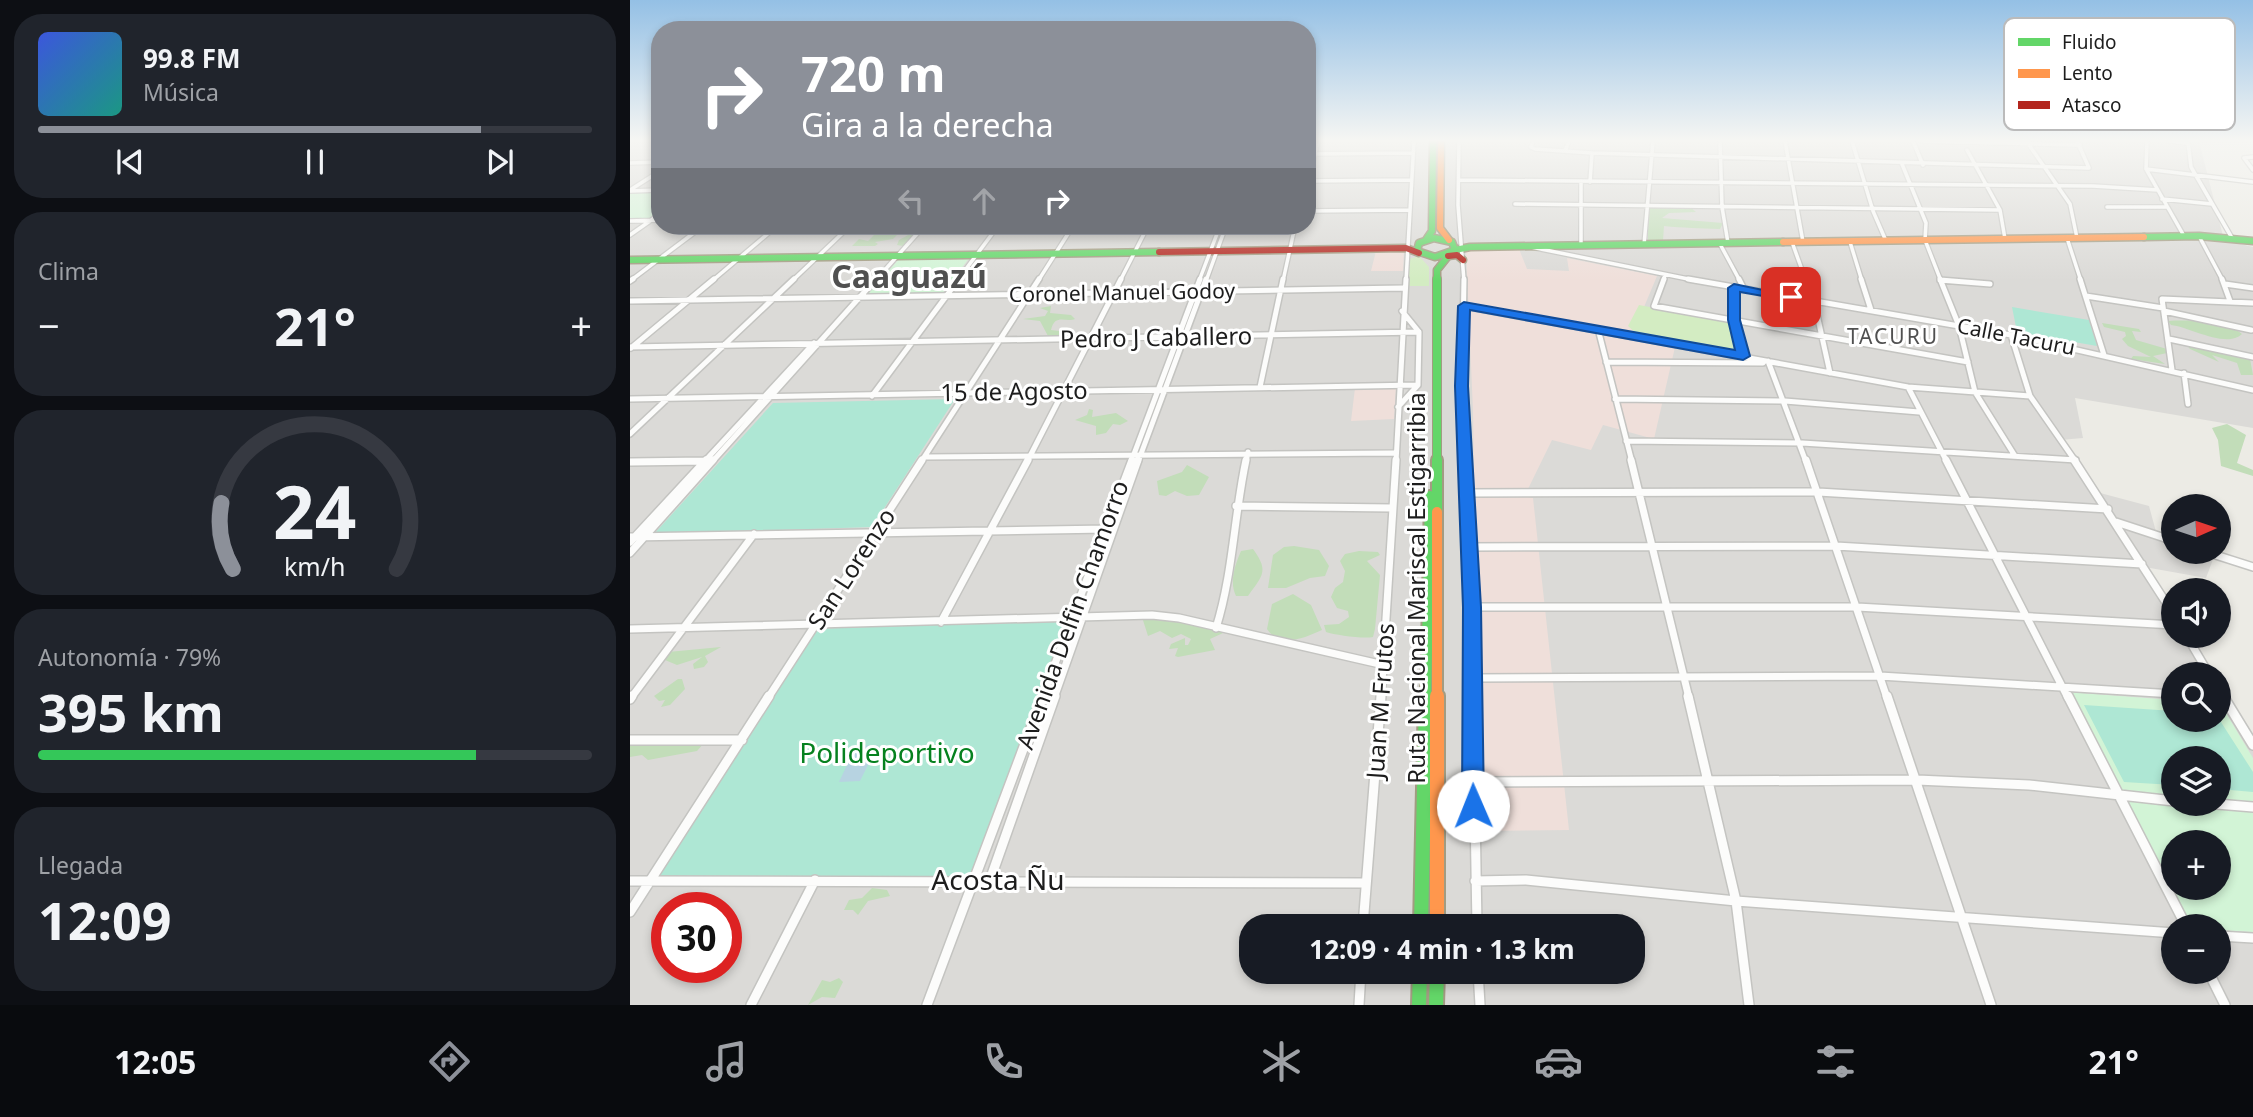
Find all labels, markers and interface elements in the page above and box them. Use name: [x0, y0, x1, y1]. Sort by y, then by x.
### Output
legend: [2004, 18, 2235, 130]
text: Fluido: [2062, 29, 2117, 55]
text: 99.8 FM: [143, 40, 240, 76]
text: 720 m: [801, 40, 946, 106]
icon: right: [686, 49, 777, 140]
text: Lento: [2062, 60, 2113, 86]
text: Música: [143, 76, 219, 108]
text: Atasco: [2062, 92, 2121, 118]
text: Gira a la derecha: [801, 103, 1054, 146]
icon: previous: [111, 143, 149, 181]
icon: pause: [296, 143, 334, 181]
icon: next: [481, 143, 519, 181]
icon: left: [892, 182, 930, 220]
icon: ahead: [965, 182, 1003, 220]
icon: right: [1038, 182, 1076, 220]
district label: Caaguazú: [831, 254, 987, 297]
text: Clima: [38, 255, 99, 287]
pin: [1761, 267, 1821, 327]
street label: Coronel Manuel Godoy: [1009, 276, 1236, 308]
icon: arrive: [1772, 278, 1810, 316]
text: 21°: [274, 290, 356, 361]
text: −: [38, 299, 60, 351]
text: +: [570, 299, 592, 351]
street label: Calle Tacuru: [1955, 311, 2078, 361]
street label: Pedro J Caballero: [1059, 318, 1253, 355]
district label: TACURU: [1847, 322, 1939, 350]
street label: 15 de Agosto: [940, 373, 1088, 408]
street label: Ruta Nacional Mariscal Estigarribia: [1399, 392, 1432, 784]
text: 24: [273, 461, 357, 560]
street label: Avenida Delfin Chamorro: [1008, 476, 1136, 753]
north arrow: [2161, 494, 2231, 564]
map controls: [2161, 494, 2231, 984]
street label: San Lorenzo: [799, 501, 902, 635]
text: km/h: [284, 548, 346, 582]
button: sound: [2161, 578, 2231, 648]
street label: Juan M Frutos: [1357, 622, 1401, 782]
text: Autonomía · 79%: [38, 641, 221, 673]
button: search: [2161, 662, 2231, 732]
text: 395 km: [38, 676, 224, 747]
park label: Polideportivo: [799, 733, 975, 771]
button: layers: [2161, 746, 2231, 816]
position arrow: [1436, 769, 1510, 843]
button: +: [2161, 830, 2231, 900]
text: Llegada: [38, 849, 123, 881]
street label: Acosta Ñu: [931, 860, 1065, 898]
text: 12:09: [38, 884, 172, 955]
speed limit sign: 30: [651, 892, 742, 983]
button: −: [2161, 914, 2231, 984]
text: 12:09 · 4 min · 1.3 km: [1309, 931, 1575, 967]
icon: directions: [425, 1037, 474, 1086]
icon: music: [702, 1037, 751, 1086]
icon: phone: [979, 1037, 1028, 1086]
icon: climate: [1257, 1037, 1306, 1086]
icon: car: [1534, 1037, 1583, 1086]
icon: filters: [1811, 1037, 1860, 1086]
text: 12:05: [114, 1040, 196, 1083]
text: 21°: [2089, 1040, 2139, 1083]

